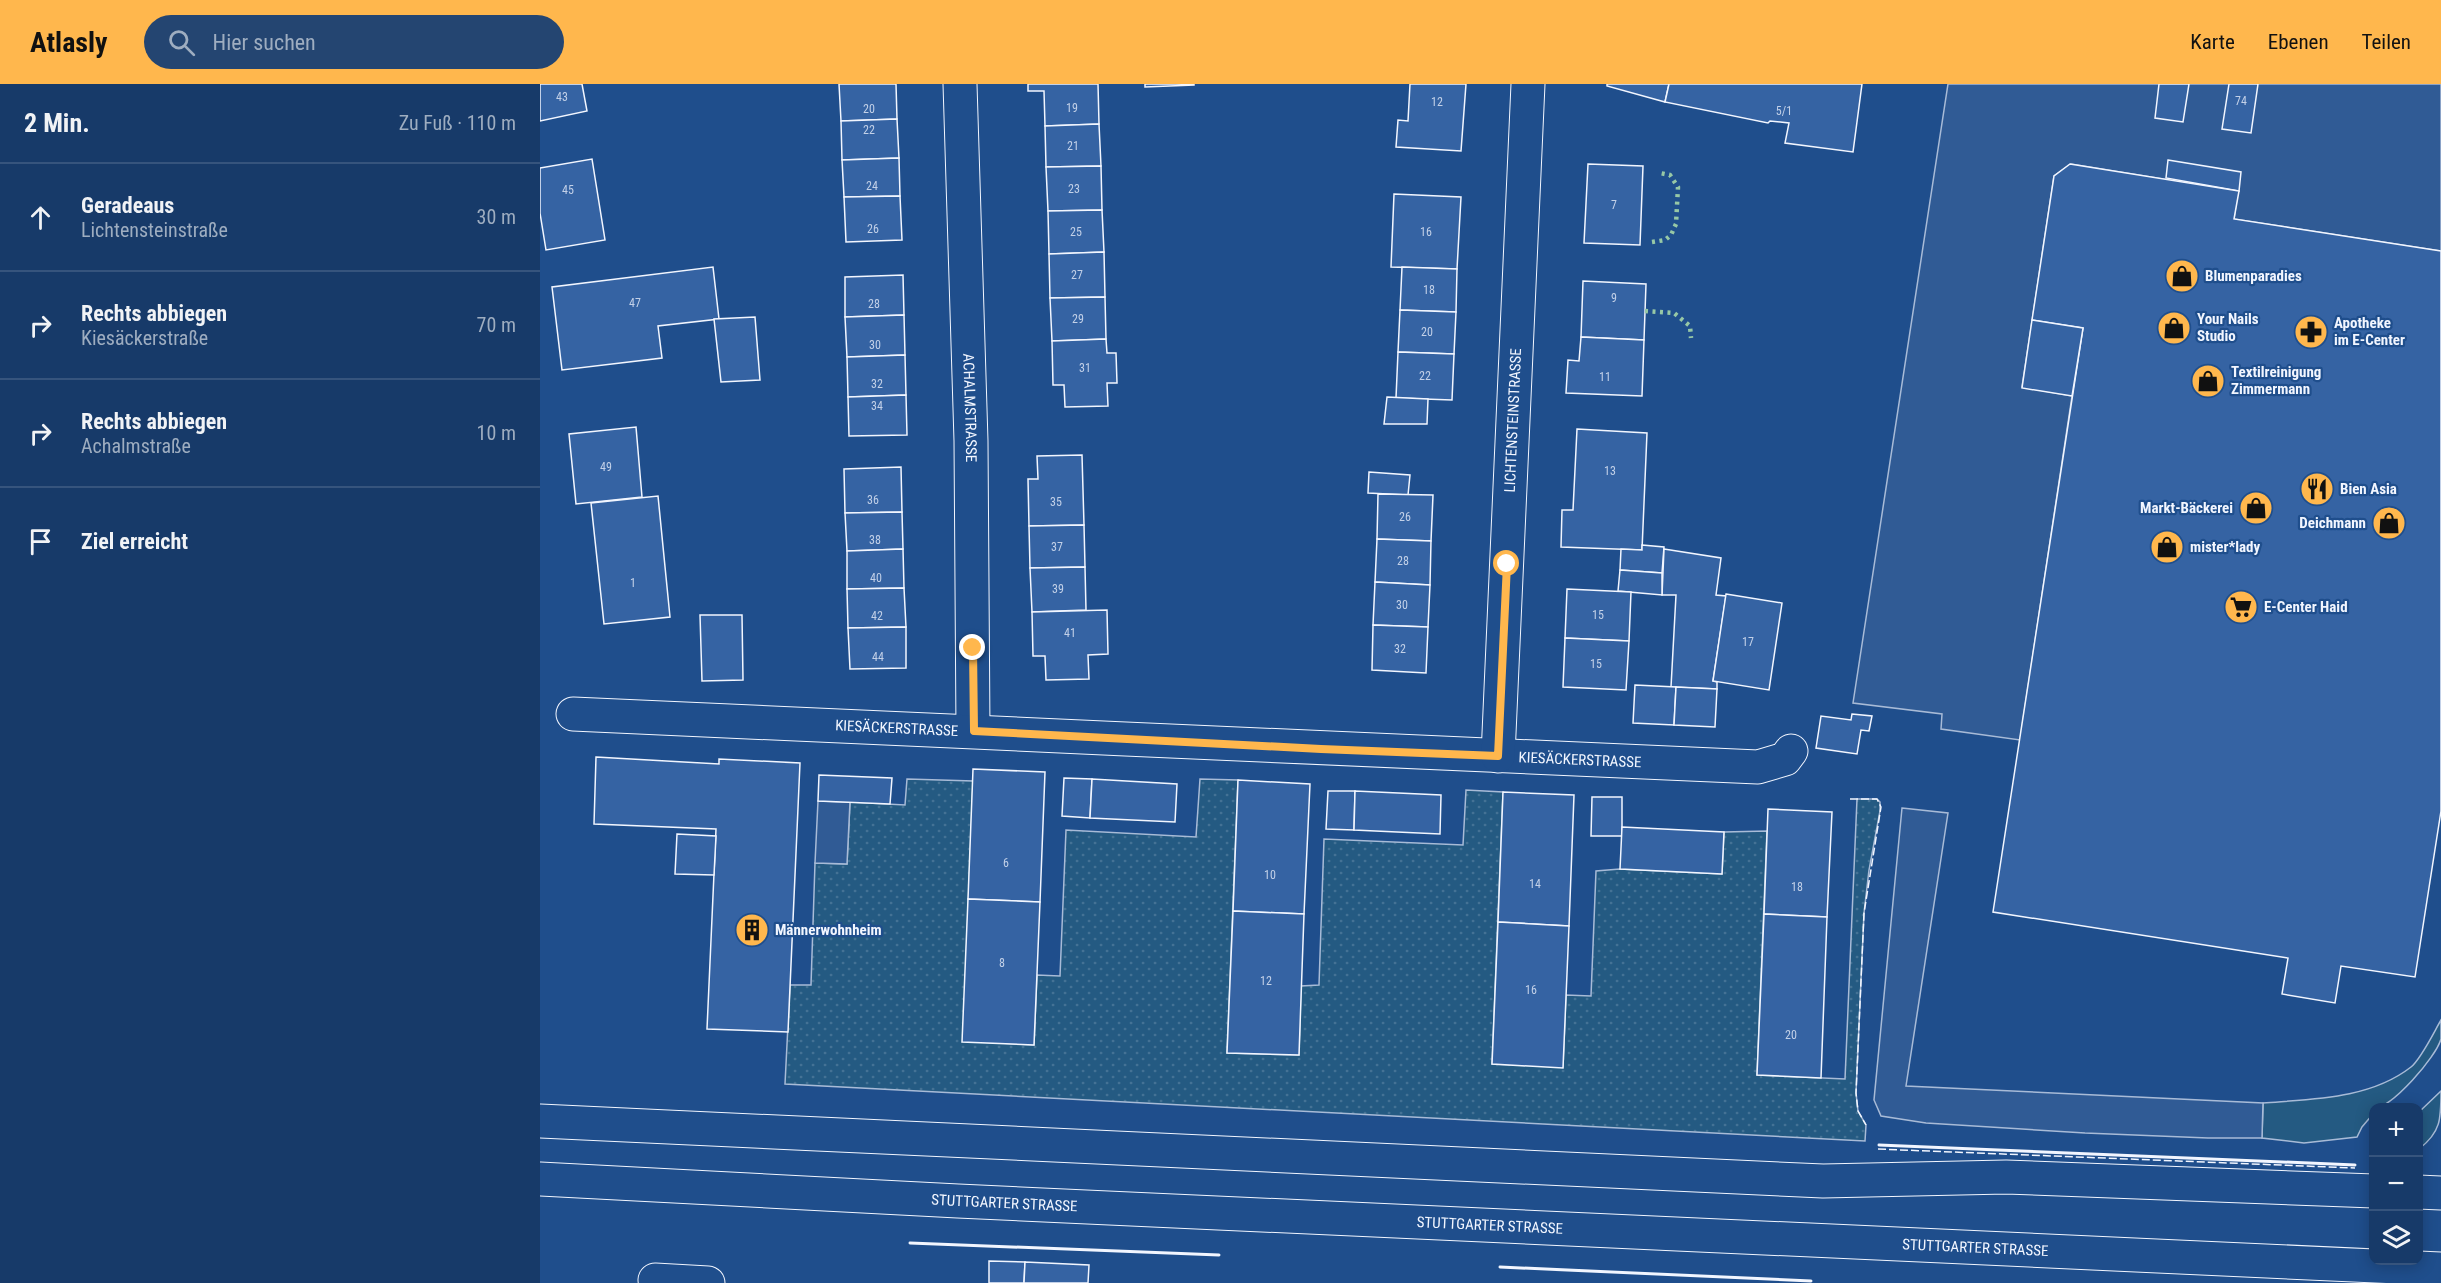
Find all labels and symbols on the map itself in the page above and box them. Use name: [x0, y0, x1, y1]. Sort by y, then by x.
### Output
house number: 43: [556, 90, 568, 104]
house number: 74: [2235, 94, 2247, 108]
house number: 12: [1431, 95, 1443, 109]
house number: 19: [1066, 101, 1078, 115]
house number: 20: [863, 102, 875, 116]
house number: 5/1: [1776, 104, 1792, 118]
house number: 22: [863, 123, 875, 137]
house number: 21: [1067, 139, 1079, 153]
house number: 24: [866, 179, 878, 193]
house number: 23: [1068, 182, 1080, 196]
house number: 45: [562, 183, 574, 197]
house number: 7: [1611, 198, 1617, 212]
house number: 26: [867, 222, 879, 236]
house number: 25: [1070, 225, 1082, 239]
house number: 16: [1420, 225, 1432, 239]
shop icon: Blumenparadies: [2164, 258, 2200, 294]
place label: Blumenparadies: [2205, 267, 2302, 285]
house number: 27: [1071, 268, 1083, 282]
house number: 18: [1423, 283, 1435, 297]
house number: 9: [1611, 291, 1617, 305]
house number: 47: [629, 296, 641, 310]
house number: 28: [868, 297, 880, 311]
shop icon: Your Nails Studio: [2156, 310, 2192, 346]
place label: Your Nails Studio: [2197, 310, 2259, 345]
house number: 29: [1072, 312, 1084, 326]
pharmacy icon: Apotheke im E-Center: [2293, 314, 2329, 350]
place label: Apotheke im E-Center: [2334, 314, 2405, 349]
house number: 20: [1421, 325, 1433, 339]
house number: 30: [869, 338, 881, 352]
street label: LICHTENSTEINSTRASSE: [1501, 348, 1525, 493]
street label: ACHALMSTRASSE: [959, 353, 980, 462]
house number: 31: [1079, 361, 1091, 375]
shop icon: Textilreinigung Zimmermann: [2190, 363, 2226, 399]
place label: Textilreinigung Zimmermann: [2231, 363, 2321, 398]
house number: 22: [1419, 369, 1431, 383]
house number: 11: [1599, 370, 1611, 384]
house number: 32: [871, 377, 883, 391]
house number: 34: [871, 399, 883, 413]
house number: 49: [600, 460, 612, 474]
house number: 13: [1604, 464, 1616, 478]
restaurant icon: Bien Asia: [2299, 471, 2335, 507]
place label: Bien Asia: [2340, 480, 2397, 498]
shop icon: Markt-Bäckerei: [2238, 490, 2274, 526]
house number: 36: [867, 493, 879, 507]
house number: 35: [1050, 495, 1062, 509]
place label: Markt-Bäckerei: [2140, 499, 2233, 517]
shop icon: Deichmann: [2371, 505, 2407, 541]
house number: 26: [1399, 510, 1411, 524]
place label: Deichmann: [2299, 514, 2366, 532]
shop icon: mister*lady: [2149, 529, 2185, 565]
house number: 38: [869, 533, 881, 547]
place label: mister*lady: [2190, 538, 2261, 556]
house number: 37: [1051, 540, 1063, 554]
route start: [1493, 550, 1519, 576]
house number: 28: [1397, 554, 1409, 568]
house number: 40: [870, 571, 882, 585]
house number: 1: [630, 576, 636, 590]
house number: 39: [1052, 582, 1064, 596]
supermarket icon: E-Center Haid: [2223, 589, 2259, 625]
house number: 30: [1396, 598, 1408, 612]
place label: E-Center Haid: [2264, 598, 2348, 616]
house number: 15: [1592, 608, 1604, 622]
house number: 42: [871, 609, 883, 623]
house number: 41: [1064, 626, 1076, 640]
route end: [959, 634, 985, 660]
house number: 17: [1742, 635, 1754, 649]
house number: 32: [1394, 642, 1406, 656]
house number: 44: [872, 650, 884, 664]
house number: 15: [1590, 657, 1602, 671]
street label: KIESÄCKERSTRASSE: [835, 716, 959, 740]
street label: KIESÄCKERSTRASSE: [1518, 748, 1642, 771]
house number: 6: [1003, 856, 1009, 870]
house number: 10: [1264, 868, 1276, 882]
house number: 14: [1529, 877, 1541, 891]
house number: 18: [1791, 880, 1803, 894]
building icon: Männerwohnheim: [734, 912, 770, 948]
place label: Männerwohnheim: [775, 921, 882, 939]
house number: 8: [999, 956, 1005, 970]
house number: 12: [1260, 974, 1272, 988]
house number: 16: [1525, 983, 1537, 997]
house number: 20: [1785, 1028, 1797, 1042]
street label: STUTTGARTER STRASSE: [931, 1191, 1078, 1215]
street label: STUTTGARTER STRASSE: [1416, 1213, 1563, 1238]
street label: STUTTGARTER STRASSE: [1902, 1235, 2049, 1260]

